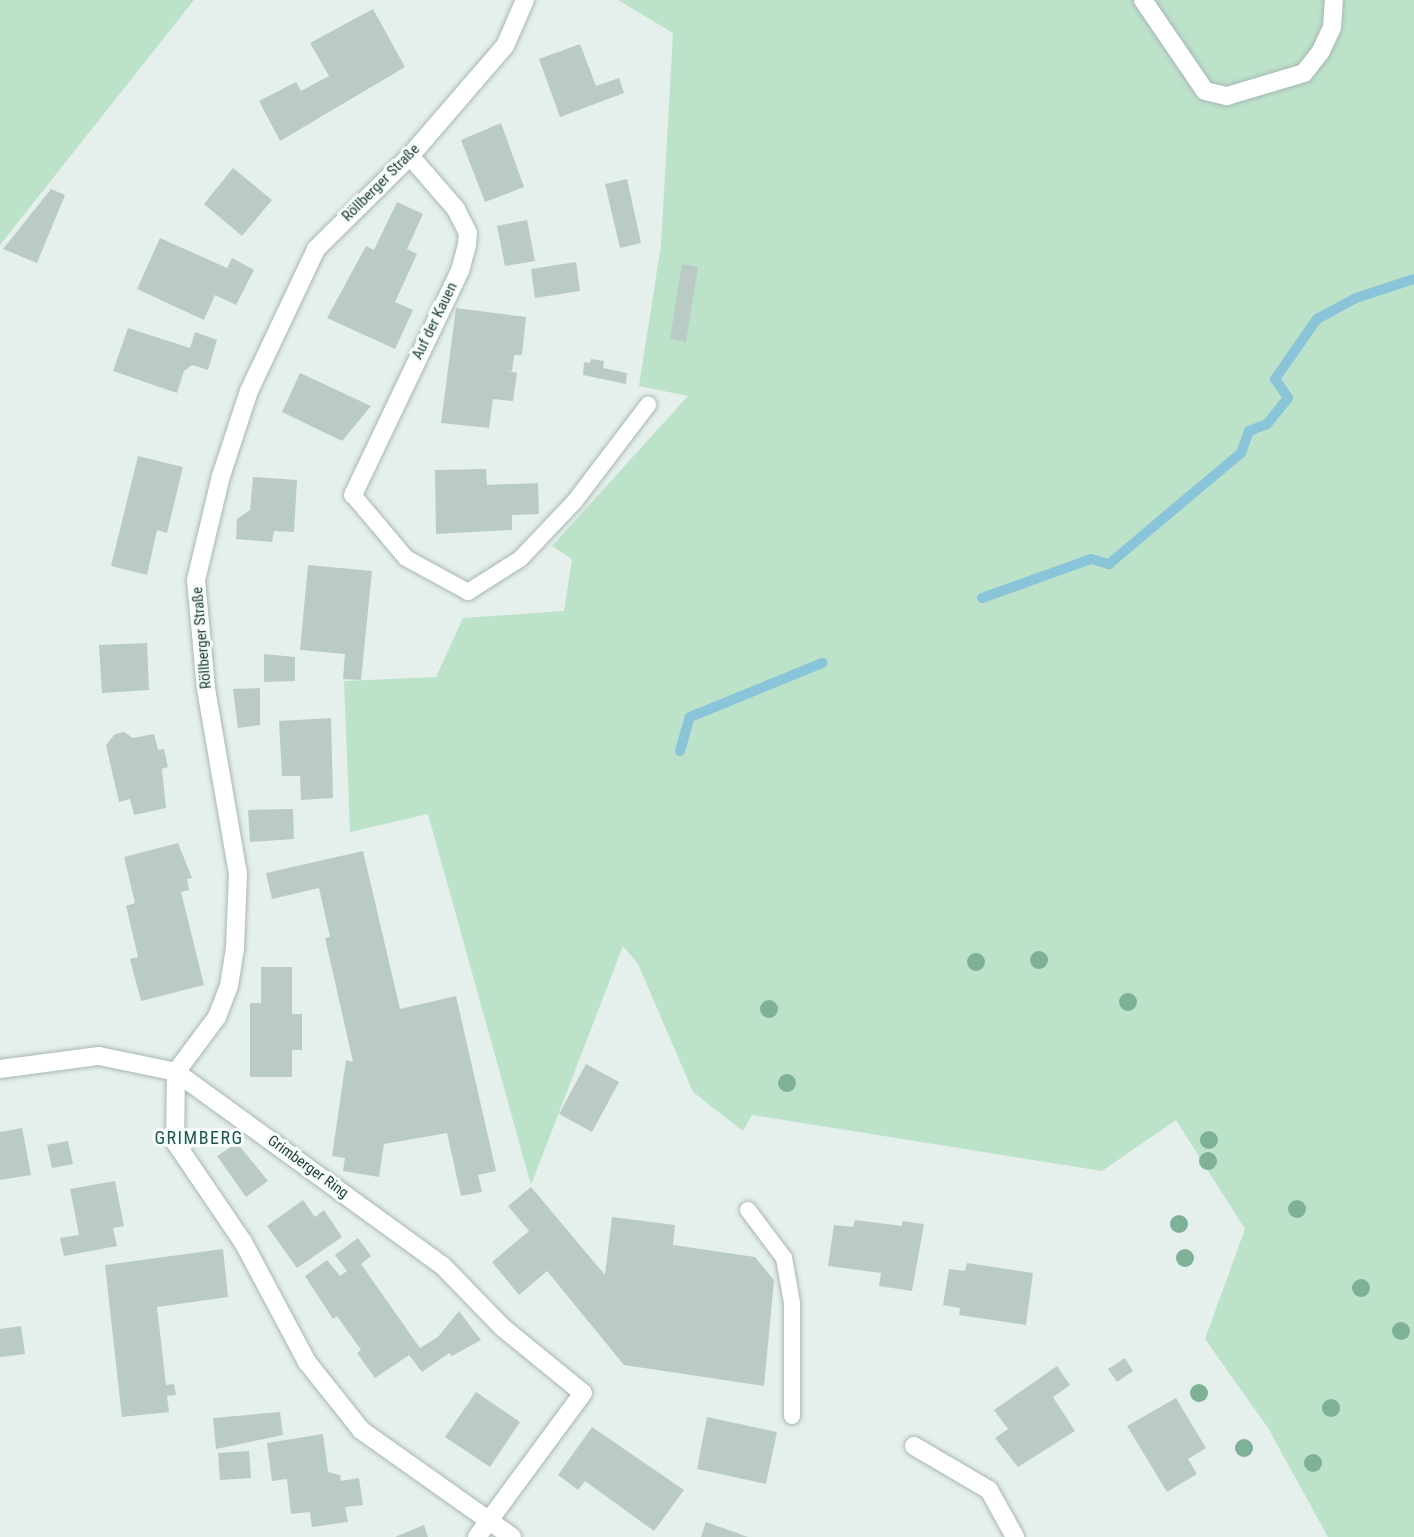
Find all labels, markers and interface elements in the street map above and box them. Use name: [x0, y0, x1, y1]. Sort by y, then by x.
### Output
street label: Röllberger Straße: [338, 140, 424, 226]
street label: Auf der Kauen: [409, 280, 461, 362]
street label: Röllberger Straße: [189, 586, 215, 690]
district label: GRIMBERG: [154, 1127, 244, 1149]
street label: Grimberger Ring: [264, 1132, 352, 1202]

